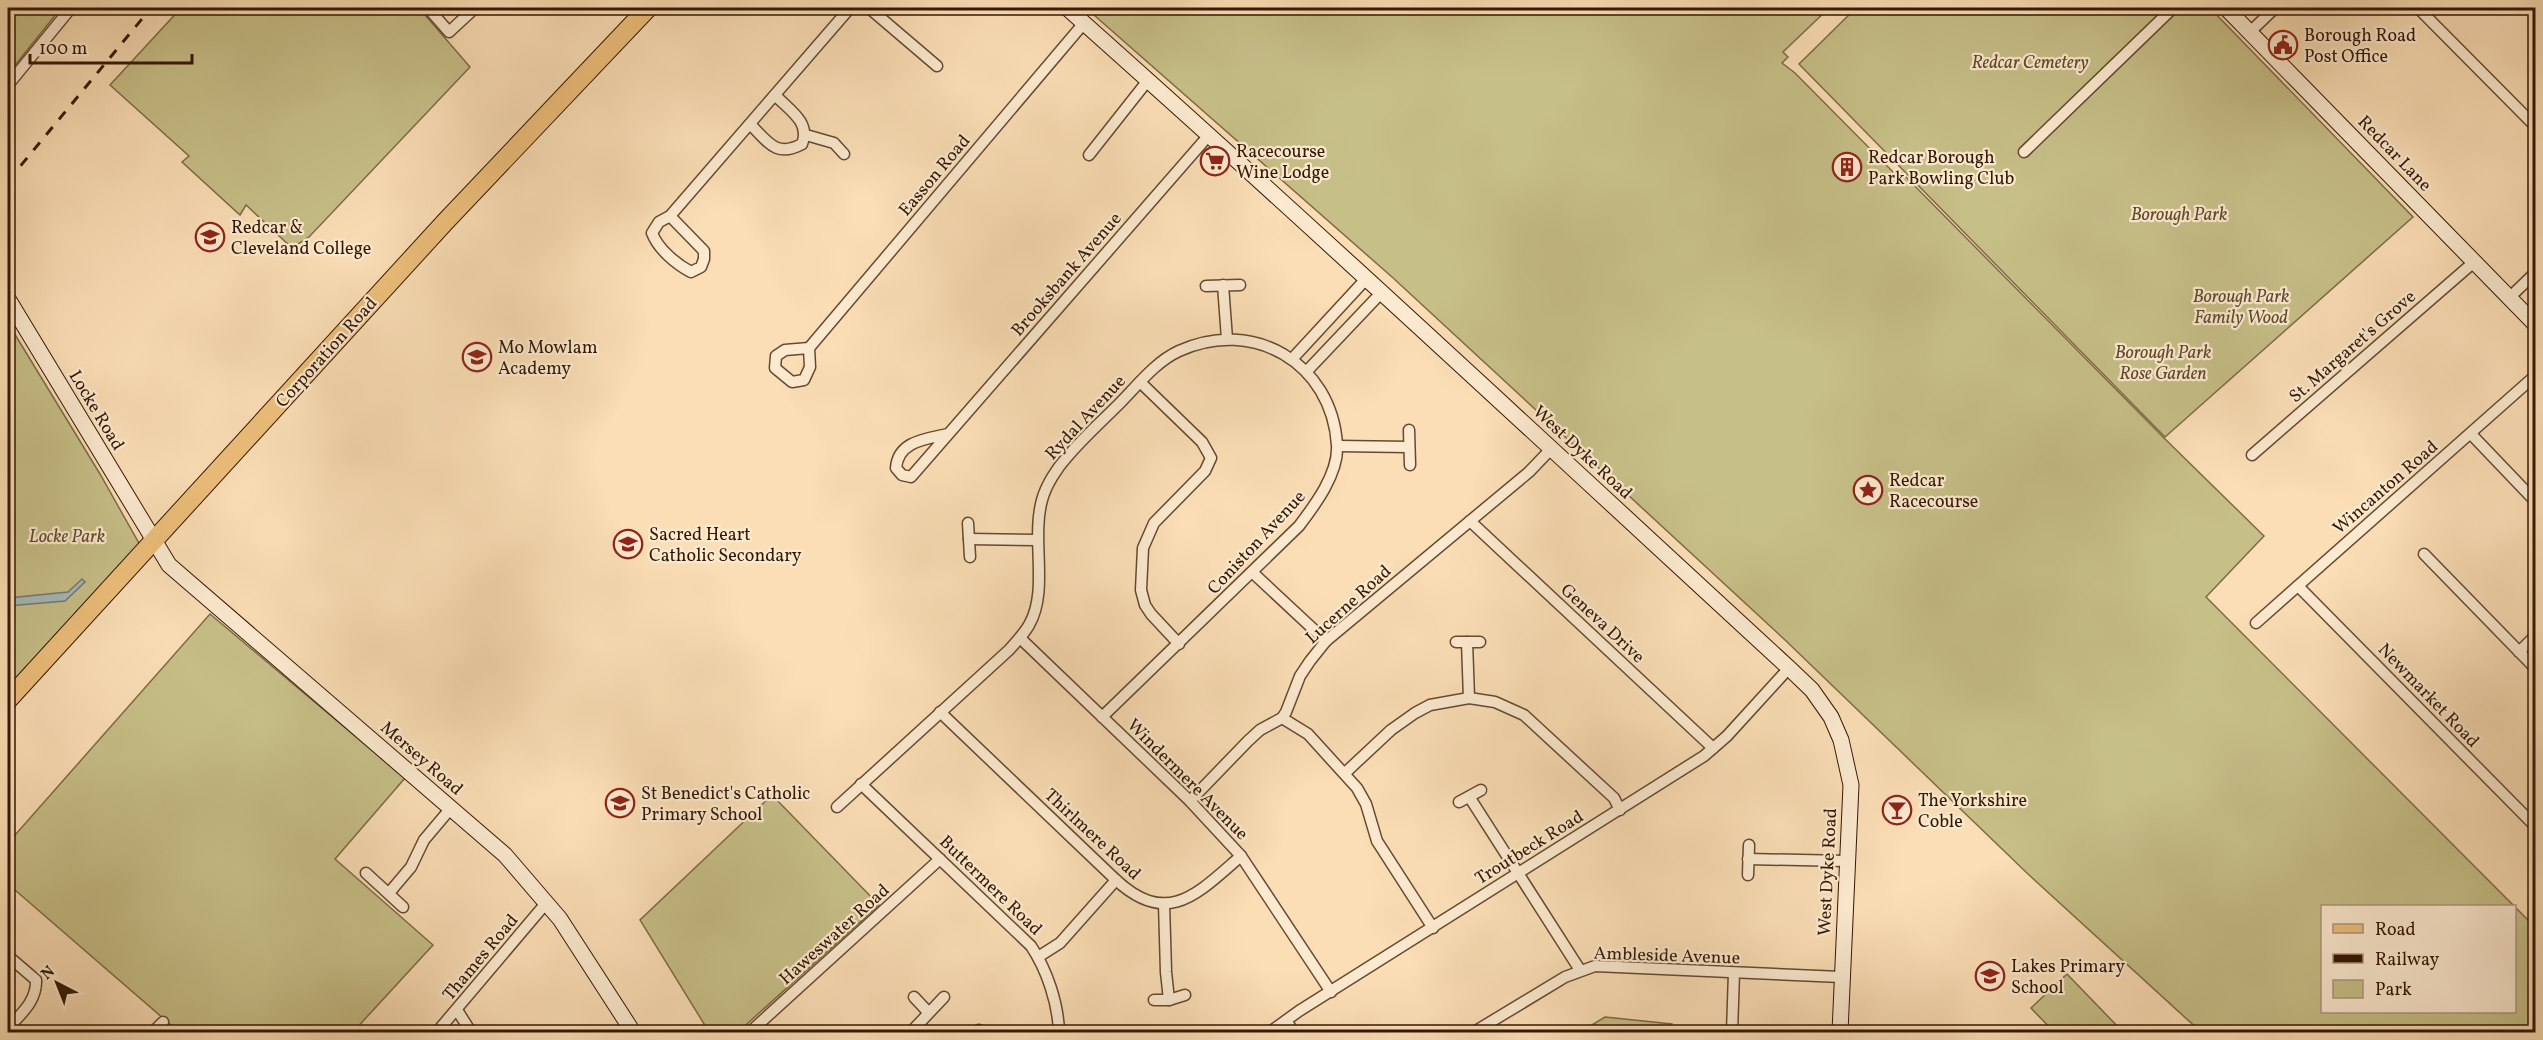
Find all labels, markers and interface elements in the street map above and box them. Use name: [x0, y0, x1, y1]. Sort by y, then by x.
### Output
place label: Borough Road Post Office: [2304, 24, 2416, 70]
scale bar: [30, 27, 192, 65]
public building icon: Borough Road Post Office: [2267, 29, 2299, 61]
text: 100 m: [39, 37, 88, 62]
park label: Redcar Cemetery: [1971, 51, 2089, 76]
street label: Redcar Lane: [2351, 110, 2437, 198]
street label: Easson Road: [894, 130, 977, 222]
place label: Racecourse Wine Lodge: [1236, 140, 1329, 186]
supermarket icon: Racecourse Wine Lodge: [1199, 145, 1231, 177]
place label: Redcar Borough Park Bowling Club: [1868, 146, 2015, 192]
building icon: Redcar Borough Park Bowling Club: [1831, 151, 1863, 183]
park label: Borough Park: [2131, 203, 2227, 228]
street label: Brooksbank Avenue: [1006, 208, 1128, 342]
place label: Redcar & Cleveland College: [231, 216, 371, 262]
school or university icon: Redcar & Cleveland College: [194, 221, 226, 253]
park label: Borough Park Family Wood: [2193, 285, 2289, 331]
street label: St. Margaret's Grove: [2284, 285, 2422, 409]
street label: Corporation Road: [271, 292, 384, 414]
place label: Mo Mowlam Academy: [498, 336, 598, 382]
school or university icon: Mo Mowlam Academy: [461, 341, 493, 373]
park label: Borough Park Rose Garden: [2115, 341, 2211, 387]
street label: Locke Road: [62, 366, 129, 456]
street label: Rydal Avenue: [1040, 370, 1132, 466]
street label: West Dyke Road: [1527, 400, 1637, 506]
street label: Wincanton Road: [2328, 435, 2444, 541]
place label: Redcar Racecourse: [1889, 469, 1978, 515]
place icon: Redcar Racecourse: [1852, 474, 1884, 506]
street label: Coniston Avenue: [1202, 485, 1312, 601]
place label: Sacred Heart Catholic Secondary: [649, 523, 802, 569]
park label: Locke Park: [29, 525, 105, 550]
school or university icon: Sacred Heart Catholic Secondary: [612, 528, 644, 560]
street label: Lucerne Road: [1301, 560, 1397, 650]
street label: Geneva Drive: [1554, 579, 1650, 670]
street label: Newmarket Road: [2371, 638, 2484, 754]
street label: Windermere Avenue: [1120, 714, 1253, 847]
street label: Mersey Road: [374, 716, 468, 802]
place label: St Benedict's Catholic Primary School: [641, 782, 810, 828]
street label: Thirlmere Road: [1038, 784, 1146, 887]
school or university icon: St Benedict's Catholic Primary School: [604, 787, 636, 819]
place label: The Yorkshire Coble: [1918, 789, 2027, 835]
bar icon: The Yorkshire Coble: [1881, 794, 1913, 826]
street label: Troutbeck Road: [1471, 805, 1589, 892]
street label: West Dyke Road: [1813, 808, 1844, 937]
street label: Buttermere Road: [933, 830, 1047, 942]
street label: Haweswater Road: [774, 879, 896, 991]
legend: [2321, 905, 2516, 1013]
street label: Thames Road: [437, 909, 525, 1007]
text: Road: [2375, 918, 2416, 943]
street label: Ambleside Avenue: [1593, 941, 1741, 972]
text: Railway: [2375, 948, 2439, 973]
north arrow: [27, 953, 87, 1013]
place label: Lakes Primary School: [2011, 955, 2125, 1001]
school or university icon: Lakes Primary School: [1974, 960, 2006, 992]
text: N: [37, 961, 60, 985]
text: Park: [2375, 978, 2412, 1003]

